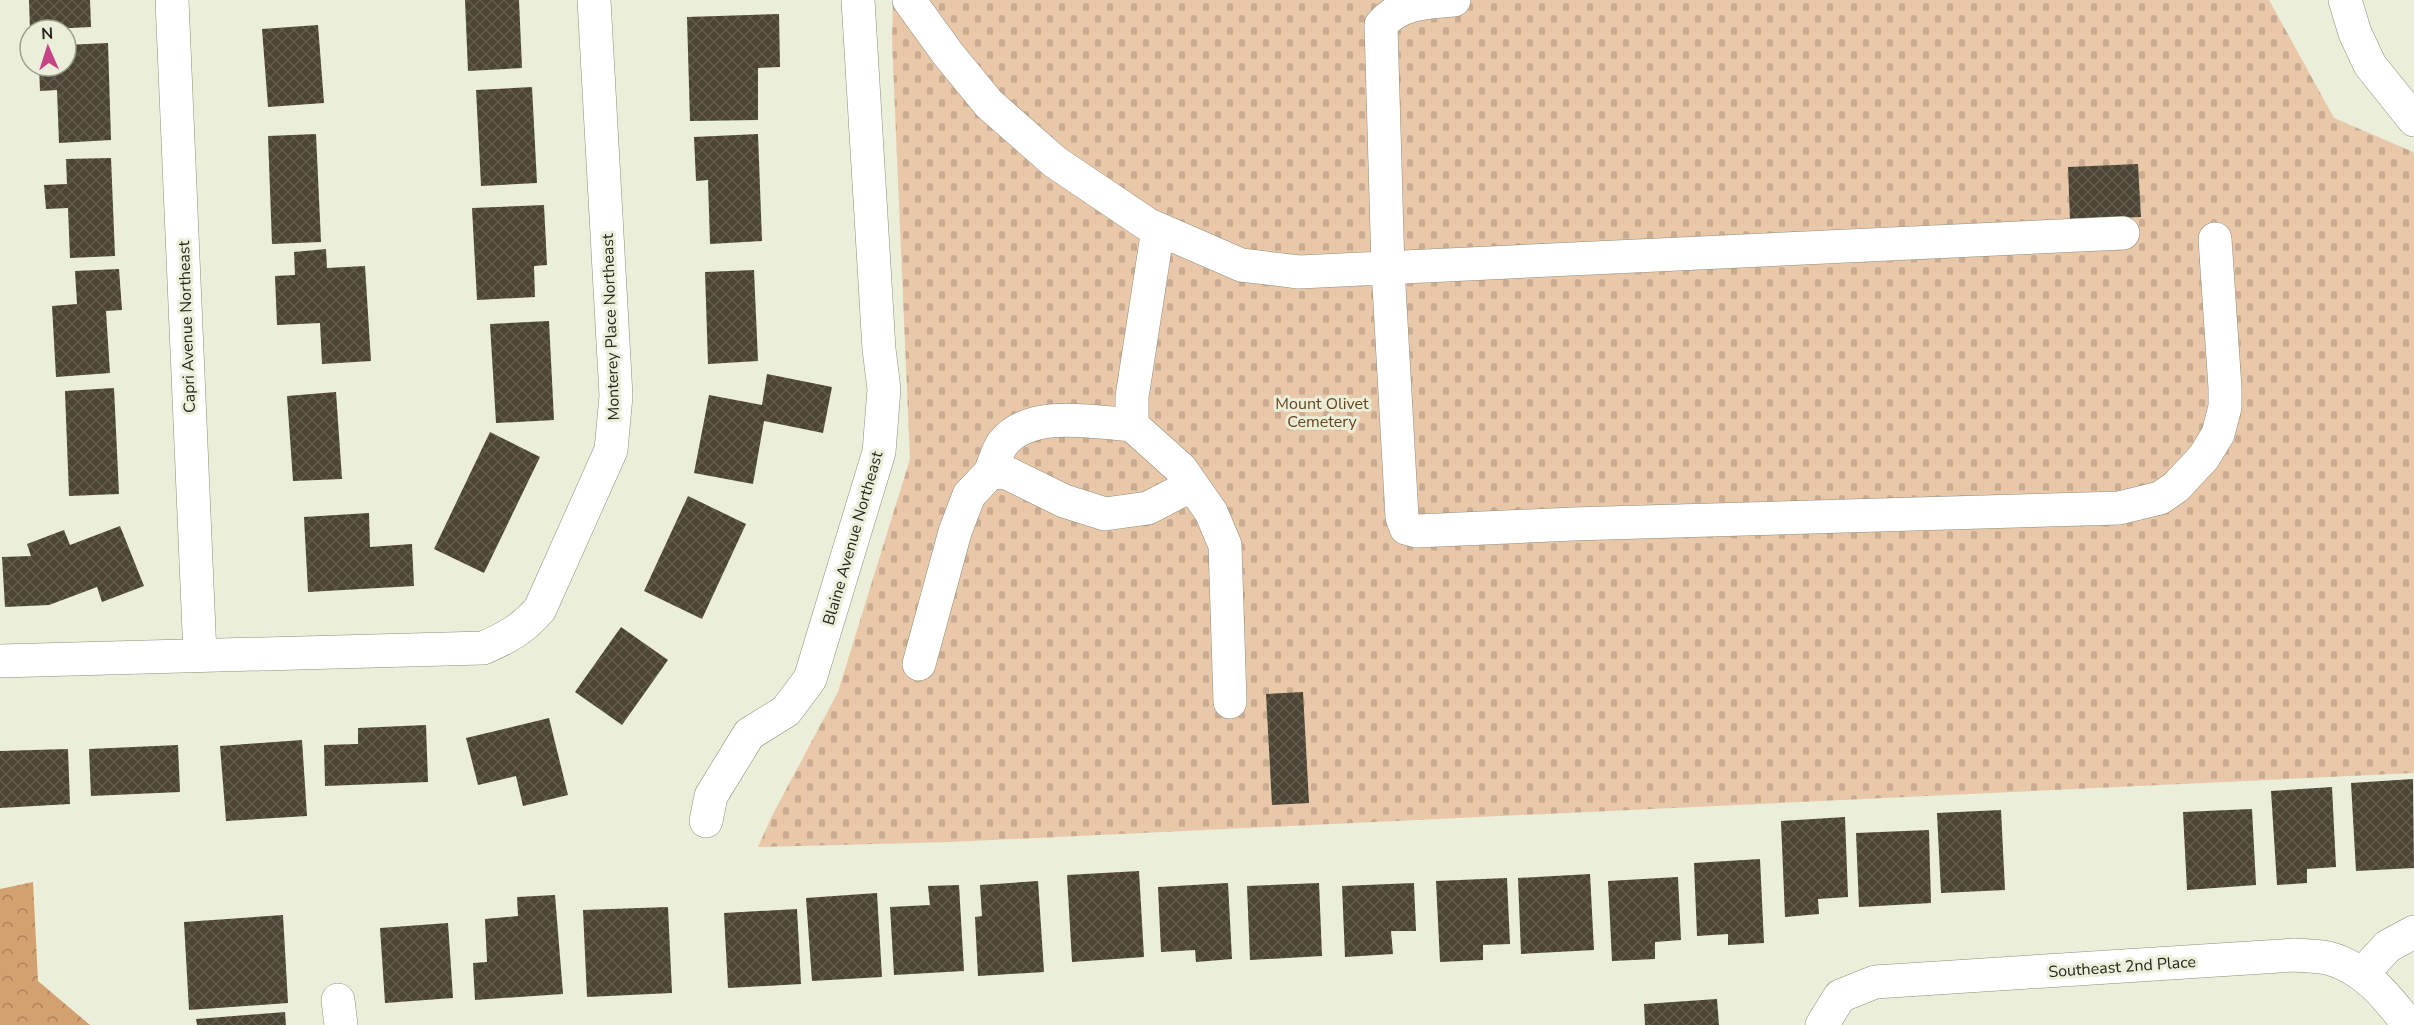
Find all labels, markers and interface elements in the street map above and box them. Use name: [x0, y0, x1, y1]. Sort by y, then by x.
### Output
north arrow: [18, 18, 78, 78]
text: N: [41, 23, 54, 45]
street label: Monterey Place Northeast: [597, 233, 625, 421]
street label: Capri Avenue Northeast: [173, 240, 201, 413]
park label: Mount Olivet Cemetery: [1275, 393, 1369, 433]
street label: Blaine Avenue Northeast: [818, 448, 888, 628]
street label: Southeast 2nd Place: [2048, 951, 2197, 983]

